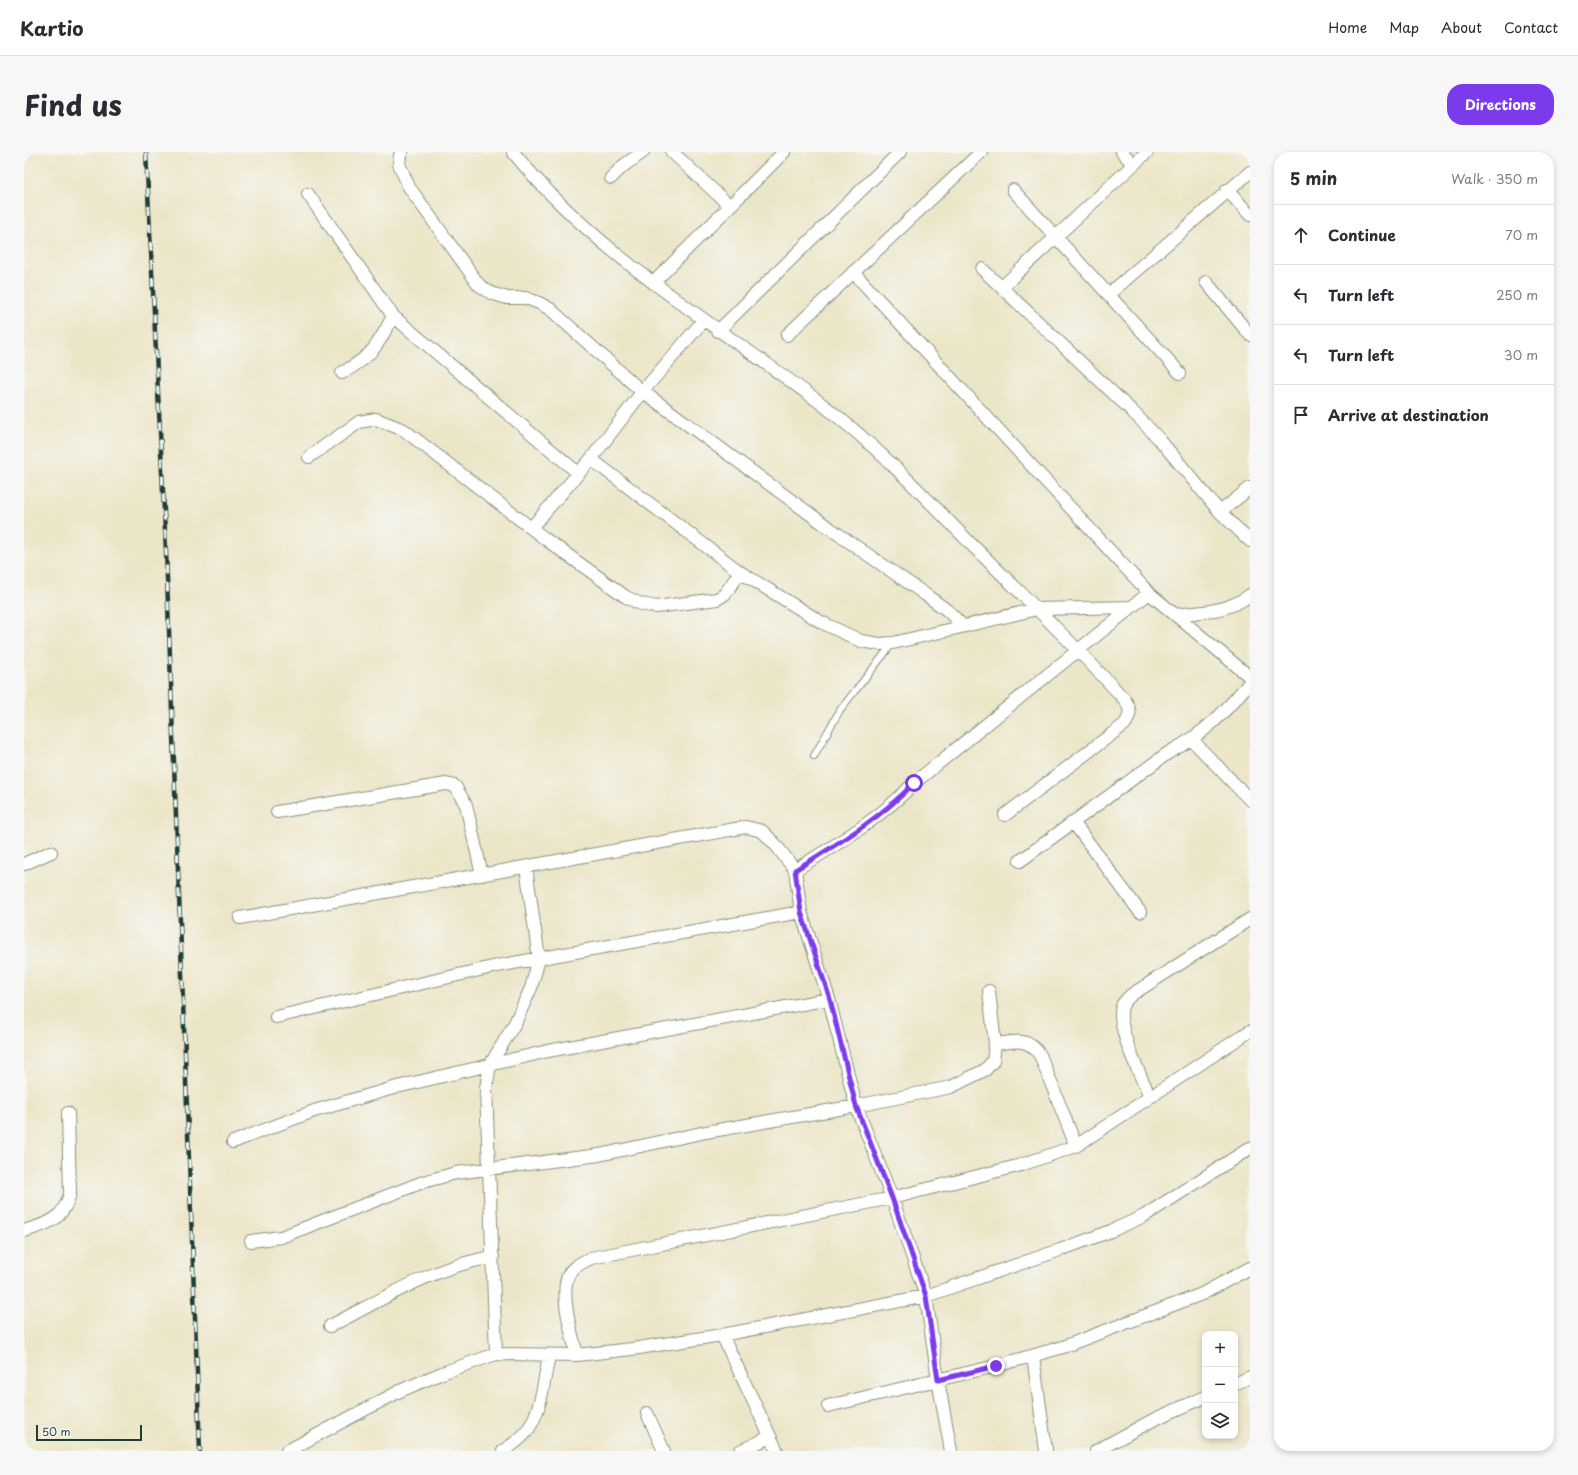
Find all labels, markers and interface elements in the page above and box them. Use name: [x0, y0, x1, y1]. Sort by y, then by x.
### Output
text: Kartio: [20, 14, 83, 42]
text: Home: [1328, 17, 1367, 38]
text: Map: [1389, 17, 1419, 38]
text: About: [1441, 17, 1482, 38]
text: Contact: [1504, 17, 1558, 38]
text: Find us: [24, 83, 122, 126]
button: Directions: [1447, 84, 1554, 125]
text: 5 min: [1290, 165, 1337, 191]
text: Walk · 350 m: [1451, 169, 1538, 188]
text: Continue: [1328, 223, 1396, 246]
icon: ahead: [1290, 224, 1312, 246]
text: 70 m: [1505, 225, 1538, 244]
text: Turn left: [1328, 283, 1394, 306]
icon: left: [1290, 284, 1312, 306]
text: 250 m: [1496, 285, 1538, 304]
text: Turn left: [1328, 343, 1394, 366]
icon: left: [1290, 344, 1312, 366]
text: 30 m: [1504, 345, 1538, 364]
text: Arrive at destination: [1328, 403, 1489, 426]
icon: arrive: [1290, 404, 1312, 426]
route start: [905, 774, 923, 792]
map controls: [1202, 1331, 1238, 1439]
button: +: [1202, 1331, 1238, 1367]
route end: [987, 1357, 1005, 1375]
button: −: [1202, 1367, 1238, 1403]
button: layers: [1202, 1403, 1238, 1439]
scale bar: [36, 1423, 142, 1442]
text: 50 m: [42, 1423, 71, 1440]

